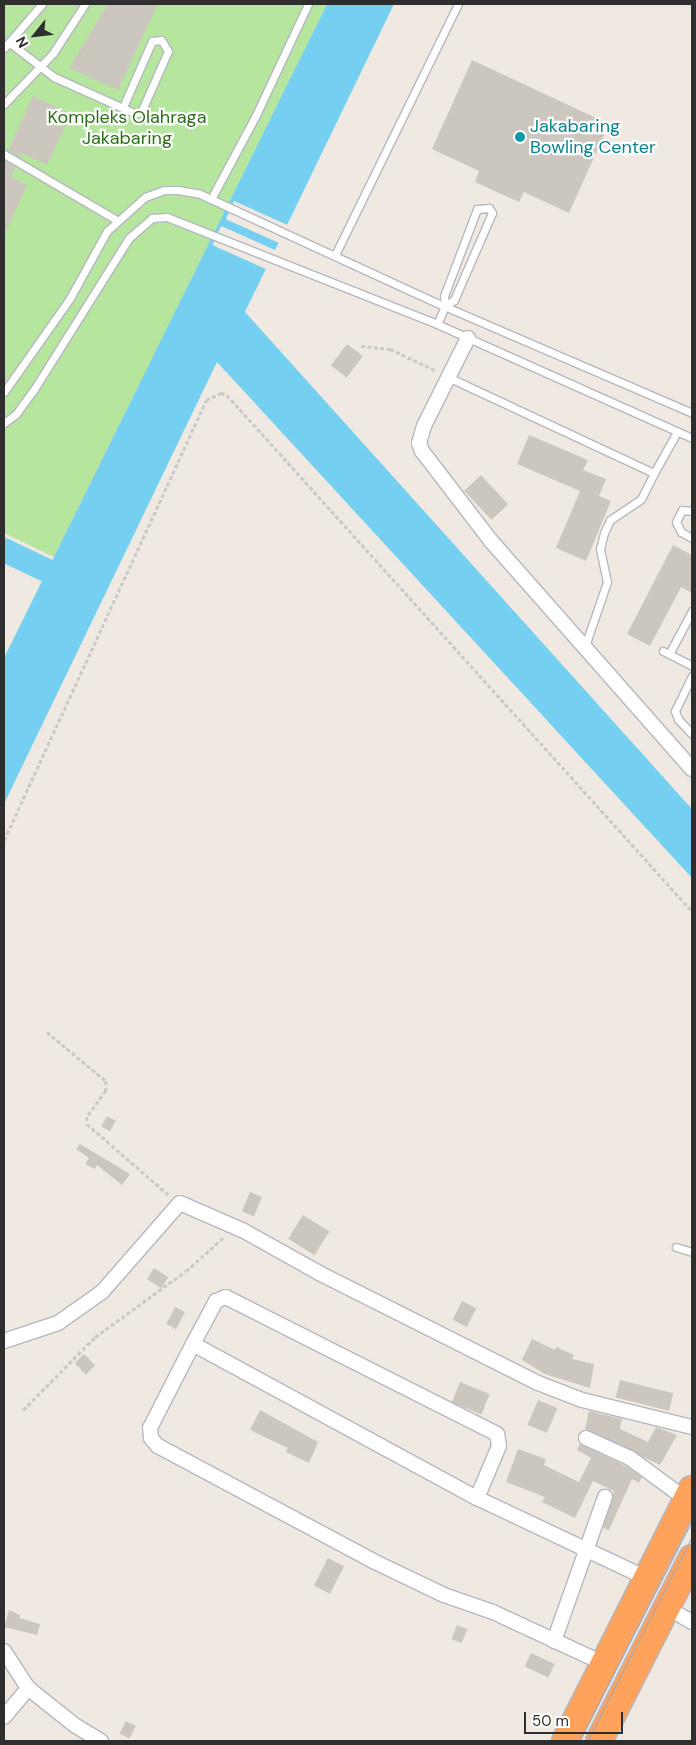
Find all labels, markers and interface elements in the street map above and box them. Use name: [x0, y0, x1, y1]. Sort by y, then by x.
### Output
north arrow: [10, 10, 60, 60]
text: N: [12, 33, 32, 51]
park label: Kompleks Olahraga Jakabaring: [48, 107, 206, 150]
place label: Jakabaring Bowling Center: [530, 116, 656, 158]
marker: Jakabaring Bowling Center: [514, 131, 526, 143]
scale bar: [526, 1702, 625, 1734]
text: 50 m: [532, 1711, 569, 1731]

